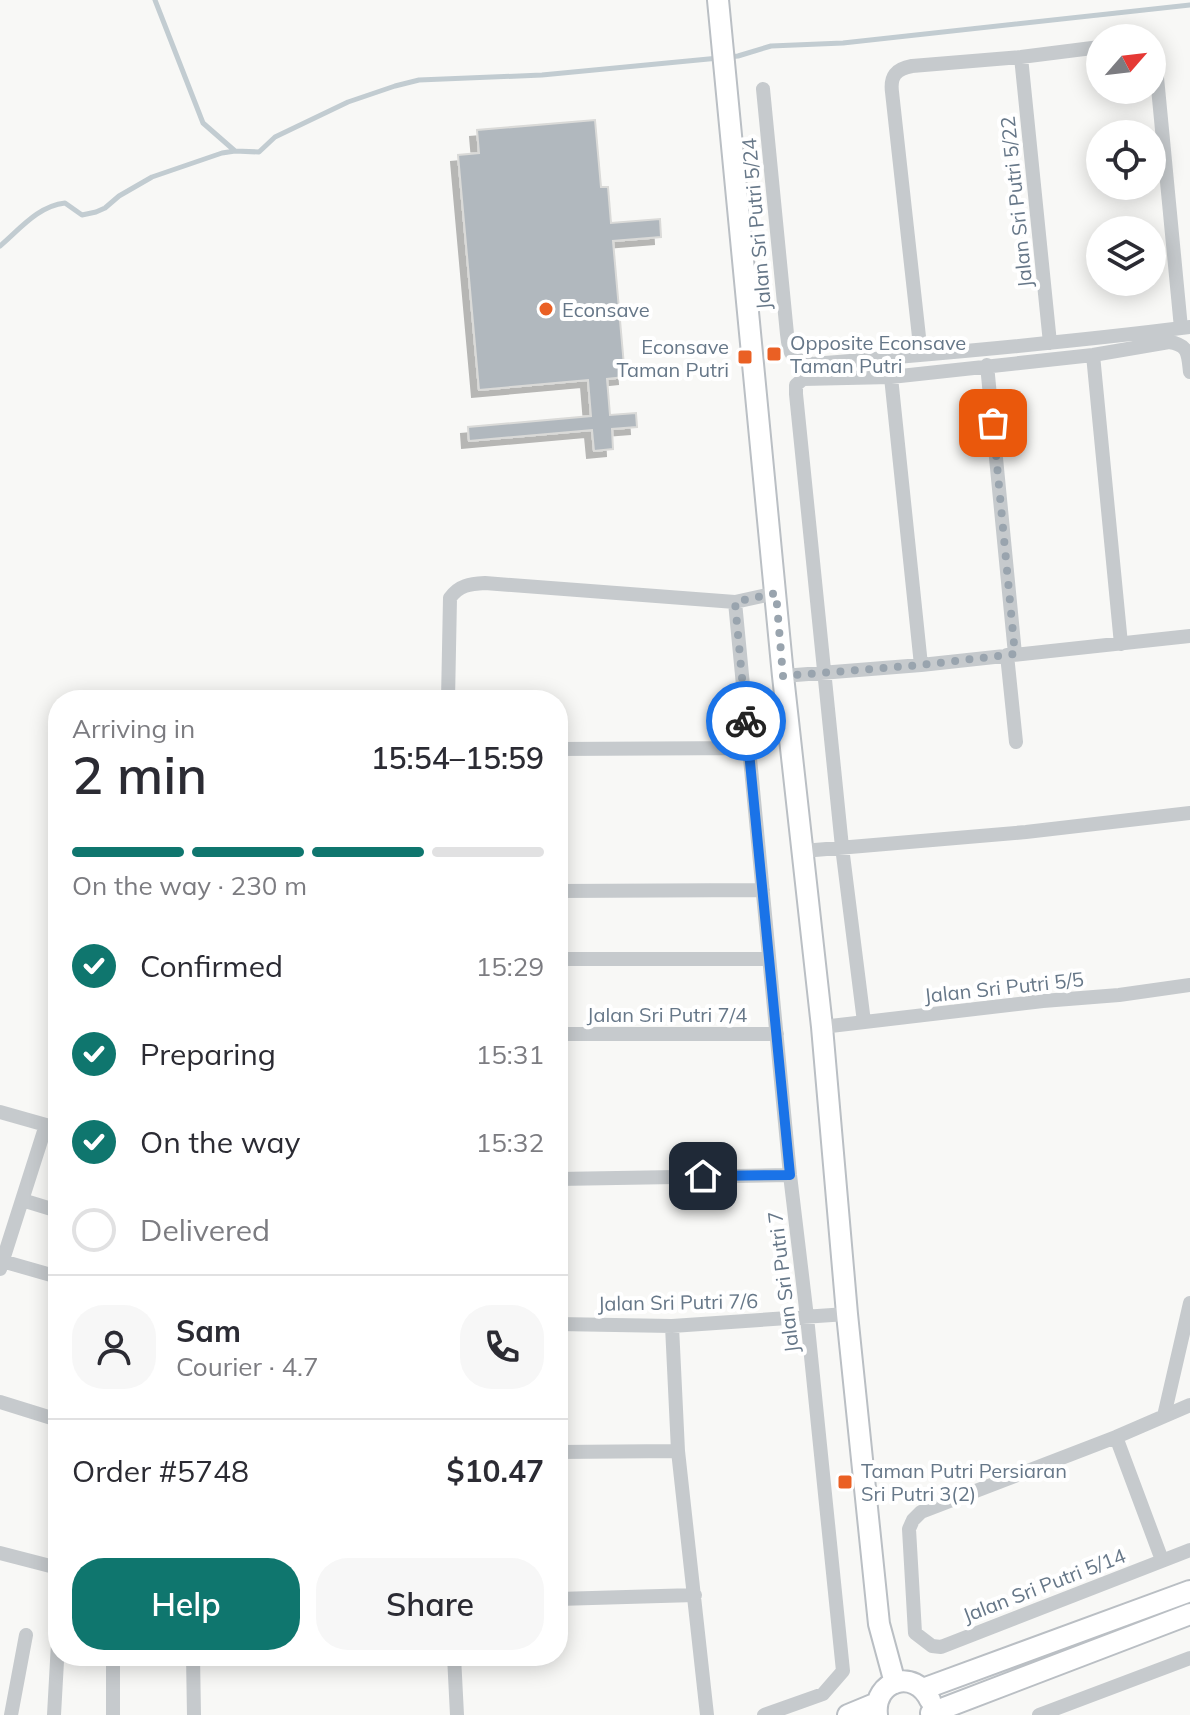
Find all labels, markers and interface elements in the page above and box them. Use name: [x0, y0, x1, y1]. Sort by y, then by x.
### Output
north arrow: [1086, 24, 1166, 104]
map controls: [1086, 24, 1166, 296]
street label: Jalan Sri Putri 5/22: [995, 115, 1037, 289]
button: locate: [1086, 120, 1166, 200]
street label: Jalan Sri Putri 5/24: [736, 137, 776, 311]
button: layers: [1086, 216, 1166, 296]
place label: Econsave: [562, 297, 650, 322]
marker: Econsave: [537, 300, 555, 318]
place label: Opposite Econsave Taman Putri: [790, 330, 966, 378]
place label: Econsave Taman Putri: [616, 334, 729, 382]
marker: Opposite Econsave Taman Putri: [765, 345, 783, 363]
marker: Econsave Taman Putri: [736, 348, 754, 366]
pin: [959, 389, 1027, 457]
icon: bag: [971, 401, 1015, 445]
courier: [706, 681, 786, 761]
icon: bike: [724, 699, 768, 743]
text: Arriving in: [72, 712, 195, 745]
text: 15:54–15:59: [371, 739, 544, 777]
text: 2 min: [72, 742, 207, 807]
text: On the way · 230 m: [72, 869, 307, 902]
icon: check: [72, 944, 116, 988]
text: Confirmed: [140, 947, 283, 985]
text: 15:29: [476, 950, 544, 983]
street label: Jalan Sri Putri 5/5: [923, 966, 1085, 1008]
street label: Jalan Sri Putri 7/4: [587, 1002, 747, 1027]
icon: check: [72, 1032, 116, 1076]
text: Preparing: [140, 1035, 276, 1073]
text: 15:31: [476, 1038, 544, 1071]
icon: check: [72, 1120, 116, 1164]
text: On the way: [140, 1123, 300, 1161]
text: 15:32: [476, 1126, 544, 1159]
pin: [669, 1142, 737, 1210]
icon: home: [681, 1154, 725, 1198]
street label: Jalan Sri Putri 7: [762, 1210, 804, 1354]
text: Delivered: [140, 1211, 270, 1249]
street label: Jalan Sri Putri 7/6: [598, 1288, 758, 1316]
button: person: [72, 1305, 156, 1389]
button: phone: [460, 1305, 544, 1389]
text: Sam: [176, 1312, 241, 1350]
text: Courier · 4.7: [176, 1350, 319, 1383]
text: Order #5748: [72, 1452, 249, 1490]
text: $10.47: [447, 1452, 544, 1490]
place label: Taman Putri Persiaran Sri Putri 3(2): [861, 1458, 1067, 1506]
marker: Taman Putri Persiaran Sri Putri 3(2): [836, 1473, 854, 1491]
street label: Jalan Sri Putri 5/14: [959, 1542, 1129, 1628]
button: Help: [72, 1558, 300, 1650]
button: Share: [316, 1558, 544, 1650]

